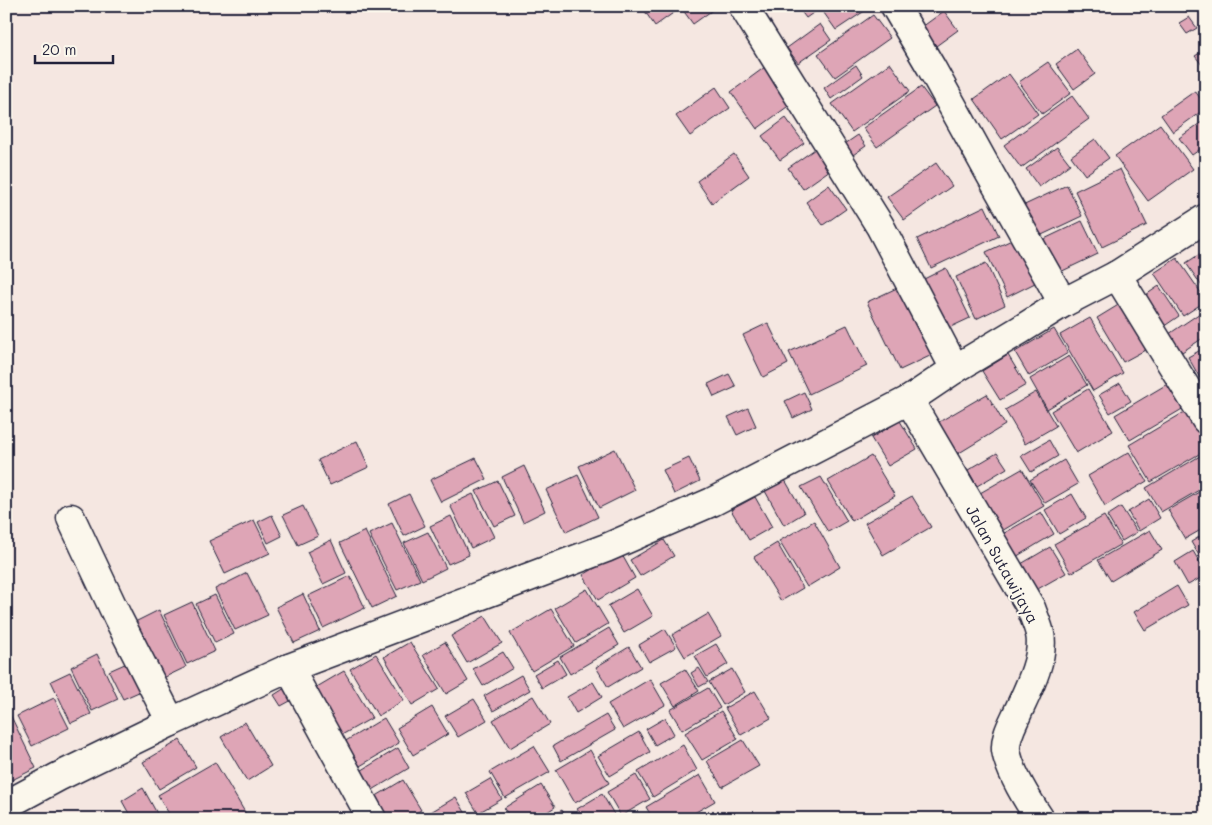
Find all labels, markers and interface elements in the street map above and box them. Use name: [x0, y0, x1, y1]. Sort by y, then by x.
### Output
scale bar: [35, 32, 112, 64]
text: 20 m: [42, 39, 76, 59]
street label: Jalan Sutawijaya: [962, 501, 1044, 627]

